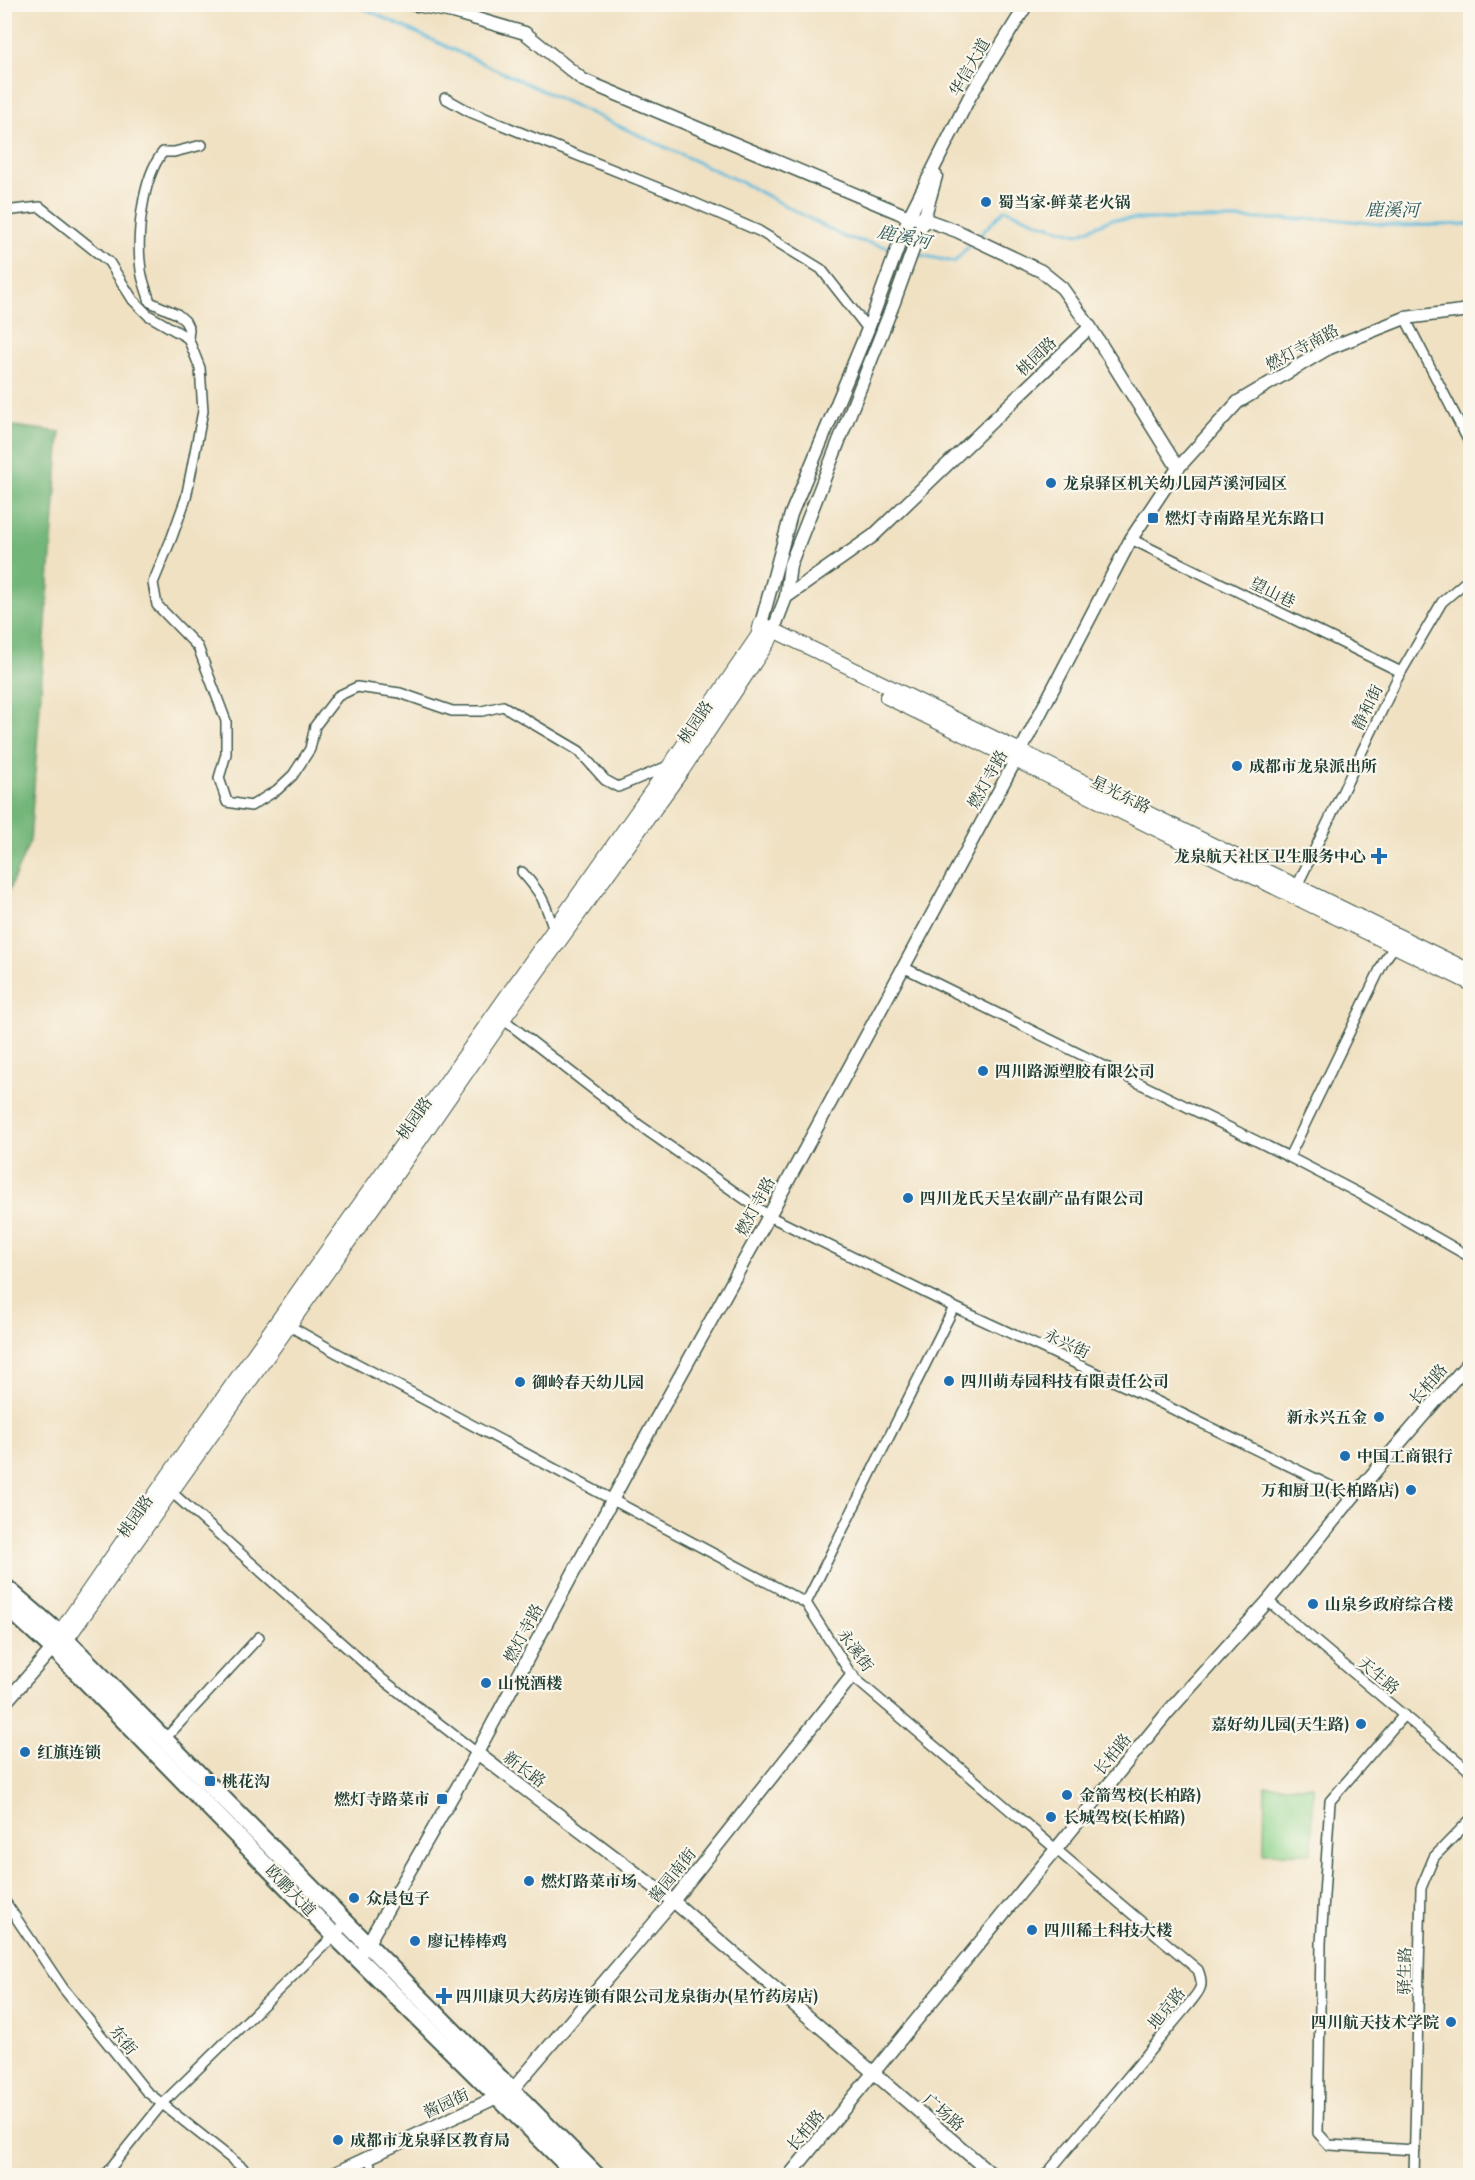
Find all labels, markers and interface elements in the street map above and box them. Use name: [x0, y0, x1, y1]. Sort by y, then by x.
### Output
street label: 华信大道: [944, 34, 994, 100]
place label: 蜀当家·鲜菜老火锅: [998, 192, 1131, 212]
marker: 蜀当家·鲜菜老火锅: [979, 195, 993, 209]
water label: 鹿溪河: [1365, 199, 1422, 222]
water label: 鹿溪河: [875, 220, 936, 254]
street label: 燃灯寺南路: [1262, 319, 1342, 375]
street label: 桃园路: [1012, 332, 1060, 380]
place label: 龙泉驿区机关幼儿园芦溪河园区: [1063, 473, 1287, 493]
marker: 龙泉驿区机关幼儿园芦溪河园区: [1044, 476, 1058, 490]
place label: 燃灯寺南路星光东路口: [1165, 508, 1325, 528]
marker: 燃灯寺南路星光东路口: [1146, 511, 1160, 525]
street label: 望山巷: [1247, 572, 1299, 612]
street label: 静和街: [1347, 681, 1387, 733]
street label: 桃园路: [673, 697, 717, 747]
street label: 燃灯寺路: [963, 746, 1011, 812]
place label: 成都市龙泉派出所: [1249, 756, 1377, 776]
marker: 成都市龙泉派出所: [1230, 759, 1244, 773]
street label: 星光东路: [1088, 771, 1154, 817]
place label: 龙泉航天社区卫生服务中心: [1174, 846, 1366, 866]
marker: 龙泉航天社区卫生服务中心: [1370, 847, 1388, 865]
place label: 四川路源塑胶有限公司: [995, 1061, 1155, 1081]
marker: 四川路源塑胶有限公司: [976, 1064, 990, 1078]
street label: 桃园路: [392, 1093, 436, 1143]
street label: 燃灯寺路: [731, 1173, 779, 1239]
place label: 四川龙氏天呈农副产品有限公司: [920, 1188, 1144, 1208]
marker: 四川龙氏天呈农副产品有限公司: [901, 1191, 915, 1205]
street label: 永兴街: [1041, 1324, 1093, 1362]
street label: 长柏路: [1405, 1359, 1451, 1409]
place label: 四川萌寿园科技有限责任公司: [961, 1371, 1169, 1391]
place label: 御岭春天幼儿园: [532, 1372, 644, 1392]
marker: 四川萌寿园科技有限责任公司: [942, 1374, 956, 1388]
marker: 御岭春天幼儿园: [513, 1375, 527, 1389]
place label: 新永兴五金: [1287, 1407, 1367, 1427]
marker: 新永兴五金: [1372, 1410, 1386, 1424]
place label: 中国工商银行: [1357, 1446, 1453, 1466]
marker: 中国工商银行: [1338, 1449, 1352, 1463]
place label: 万和厨卫(长柏路店): [1261, 1480, 1399, 1500]
marker: 万和厨卫(长柏路店): [1404, 1483, 1418, 1497]
street label: 桃园路: [113, 1491, 157, 1541]
place label: 山泉乡政府综合楼: [1325, 1594, 1453, 1614]
marker: 山泉乡政府综合楼: [1306, 1597, 1320, 1611]
street label: 燃灯寺路: [499, 1600, 547, 1666]
street label: 永溪街: [834, 1625, 878, 1675]
street label: 天生路: [1354, 1652, 1404, 1698]
place label: 山悦酒楼: [498, 1673, 562, 1693]
marker: 山悦酒楼: [479, 1676, 493, 1690]
place label: 嘉好幼儿园(天生路): [1211, 1714, 1349, 1734]
marker: 嘉好幼儿园(天生路): [1354, 1717, 1368, 1731]
street label: 长柏路: [1089, 1729, 1135, 1779]
place label: 红旗连锁: [37, 1742, 101, 1762]
marker: 红旗连锁: [18, 1745, 32, 1759]
street label: 新长路: [500, 1747, 550, 1791]
place label: 桃花沟: [222, 1771, 270, 1791]
marker: 桃花沟: [203, 1774, 217, 1788]
place label: 金箭驾校(长柏路): [1079, 1785, 1201, 1805]
marker: 金箭驾校(长柏路): [1060, 1788, 1074, 1802]
place label: 燃灯寺路菜市: [334, 1789, 430, 1809]
marker: 燃灯寺路菜市: [435, 1792, 449, 1806]
place label: 长城驾校(长柏路): [1063, 1807, 1185, 1827]
marker: 长城驾校(长柏路): [1044, 1810, 1058, 1824]
street label: 酱园南街: [644, 1844, 700, 1906]
street label: 欧鹏大道: [262, 1860, 320, 1920]
place label: 燃灯路菜市场: [541, 1871, 637, 1891]
marker: 燃灯路菜市场: [522, 1874, 536, 1888]
place label: 众晨包子: [366, 1888, 430, 1908]
marker: 众晨包子: [347, 1891, 361, 1905]
place label: 四川稀土科技大楼: [1044, 1920, 1172, 1940]
marker: 四川稀土科技大楼: [1025, 1923, 1039, 1937]
place label: 廖记棒棒鸡: [427, 1931, 507, 1951]
marker: 廖记棒棒鸡: [408, 1934, 422, 1948]
street label: 驿生路: [1394, 1947, 1414, 1995]
street label: 地京路: [1143, 1983, 1189, 2033]
place label: 四川康贝大药房连锁有限公司龙泉街办(星竹药房店): [456, 1986, 818, 2006]
marker: 四川康贝大药房连锁有限公司龙泉街办(星竹药房店): [437, 1989, 451, 2003]
place label: 四川航天技术学院: [1311, 2012, 1439, 2032]
marker: 四川航天技术学院: [1444, 2015, 1458, 2029]
street label: 东街: [106, 2021, 142, 2059]
street label: 酱园街: [420, 2084, 472, 2122]
street label: 广场路: [919, 2089, 969, 2135]
street label: 长柏路: [782, 2105, 828, 2155]
place label: 成都市龙泉驿区教育局: [350, 2130, 510, 2150]
marker: 成都市龙泉驿区教育局: [331, 2133, 345, 2147]

